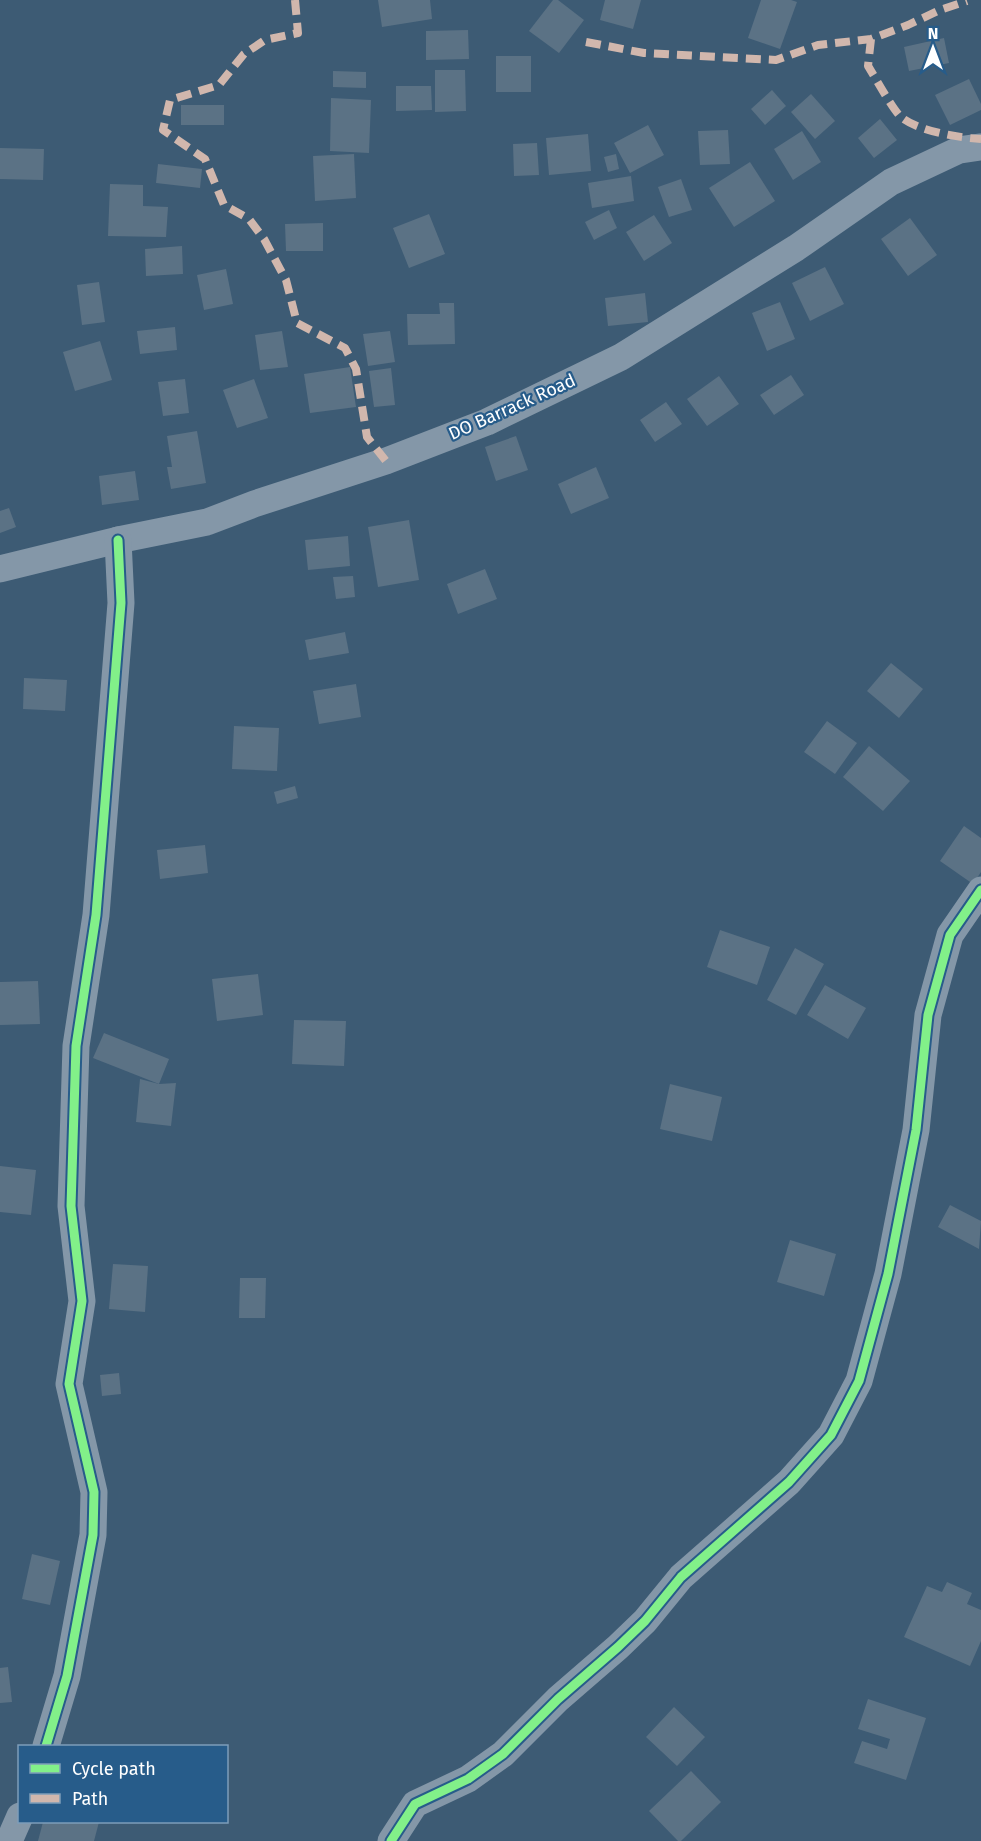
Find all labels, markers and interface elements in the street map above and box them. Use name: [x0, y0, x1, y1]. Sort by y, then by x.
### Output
north arrow: [903, 18, 963, 78]
text: N: [928, 24, 938, 43]
street label: DO Barrack Road: [445, 369, 579, 445]
legend: [18, 1745, 228, 1823]
text: Cycle path: [72, 1758, 156, 1780]
text: Path: [72, 1788, 108, 1810]

